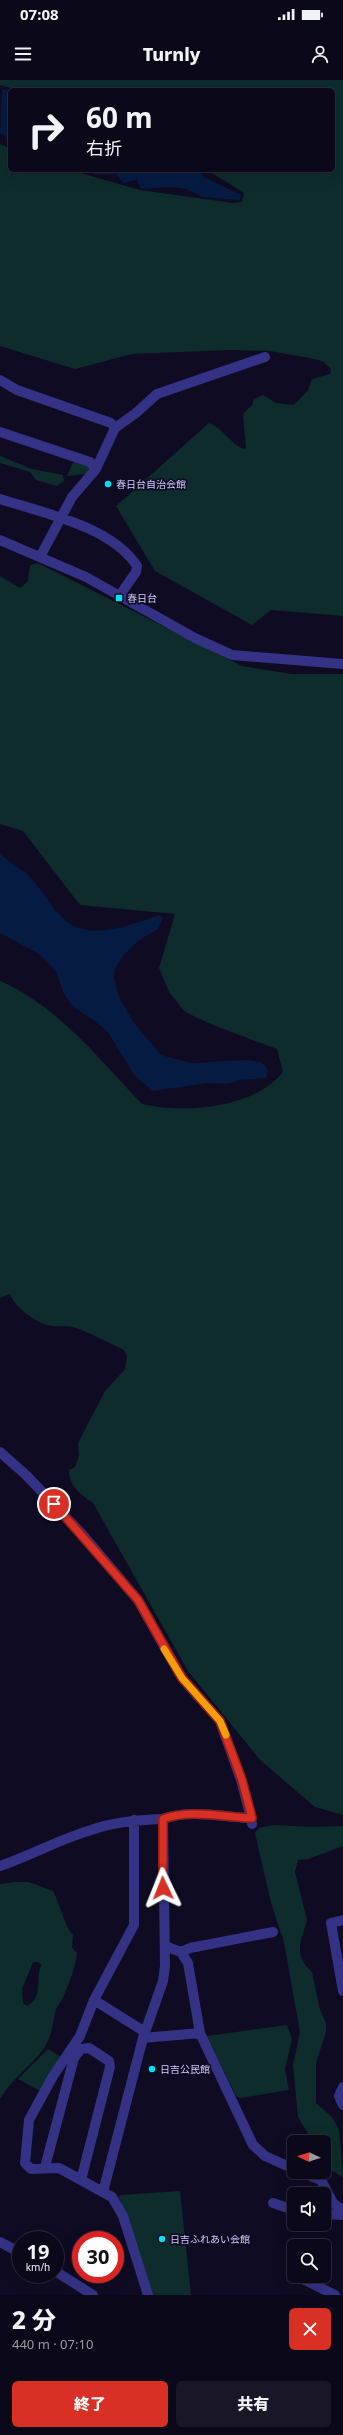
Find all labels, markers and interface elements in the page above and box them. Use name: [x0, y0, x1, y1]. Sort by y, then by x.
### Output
text: 07:08: [20, 4, 59, 24]
text: Turnly: [143, 42, 200, 66]
icon: menu: [12, 43, 34, 65]
icon: person: [309, 43, 331, 65]
text: 60 m: [86, 98, 153, 136]
icon: right: [20, 104, 72, 156]
text: 右折: [86, 136, 122, 160]
place label: 春日台自治会館: [116, 477, 186, 491]
marker: 春日台自治会館: [103, 479, 113, 489]
place label: 春日台: [127, 591, 157, 605]
marker: 春日台: [114, 593, 124, 603]
pin: [37, 1487, 71, 1521]
icon: arrive: [43, 1493, 65, 1515]
position arrow: [142, 1867, 184, 1909]
place label: 日吉公民館: [160, 2062, 210, 2076]
marker: 日吉公民館: [147, 2064, 157, 2074]
north arrow: [287, 2135, 331, 2179]
map controls: [287, 2135, 331, 2283]
button: sound: [287, 2187, 331, 2231]
speed limit sign: 30: [72, 2231, 124, 2283]
place label: 日吉ふれあい会館: [170, 2232, 250, 2246]
marker: 日吉ふれあい会館: [157, 2234, 167, 2244]
text: 19: [27, 2238, 49, 2265]
button: search: [287, 2239, 331, 2283]
text: km/h: [26, 2260, 50, 2274]
text: 2 分: [12, 2303, 56, 2336]
button: close: [289, 2308, 331, 2350]
text: 440 m · 07:10: [12, 2335, 93, 2353]
button: 終了: [12, 2381, 168, 2427]
button: 共有: [176, 2381, 331, 2427]

